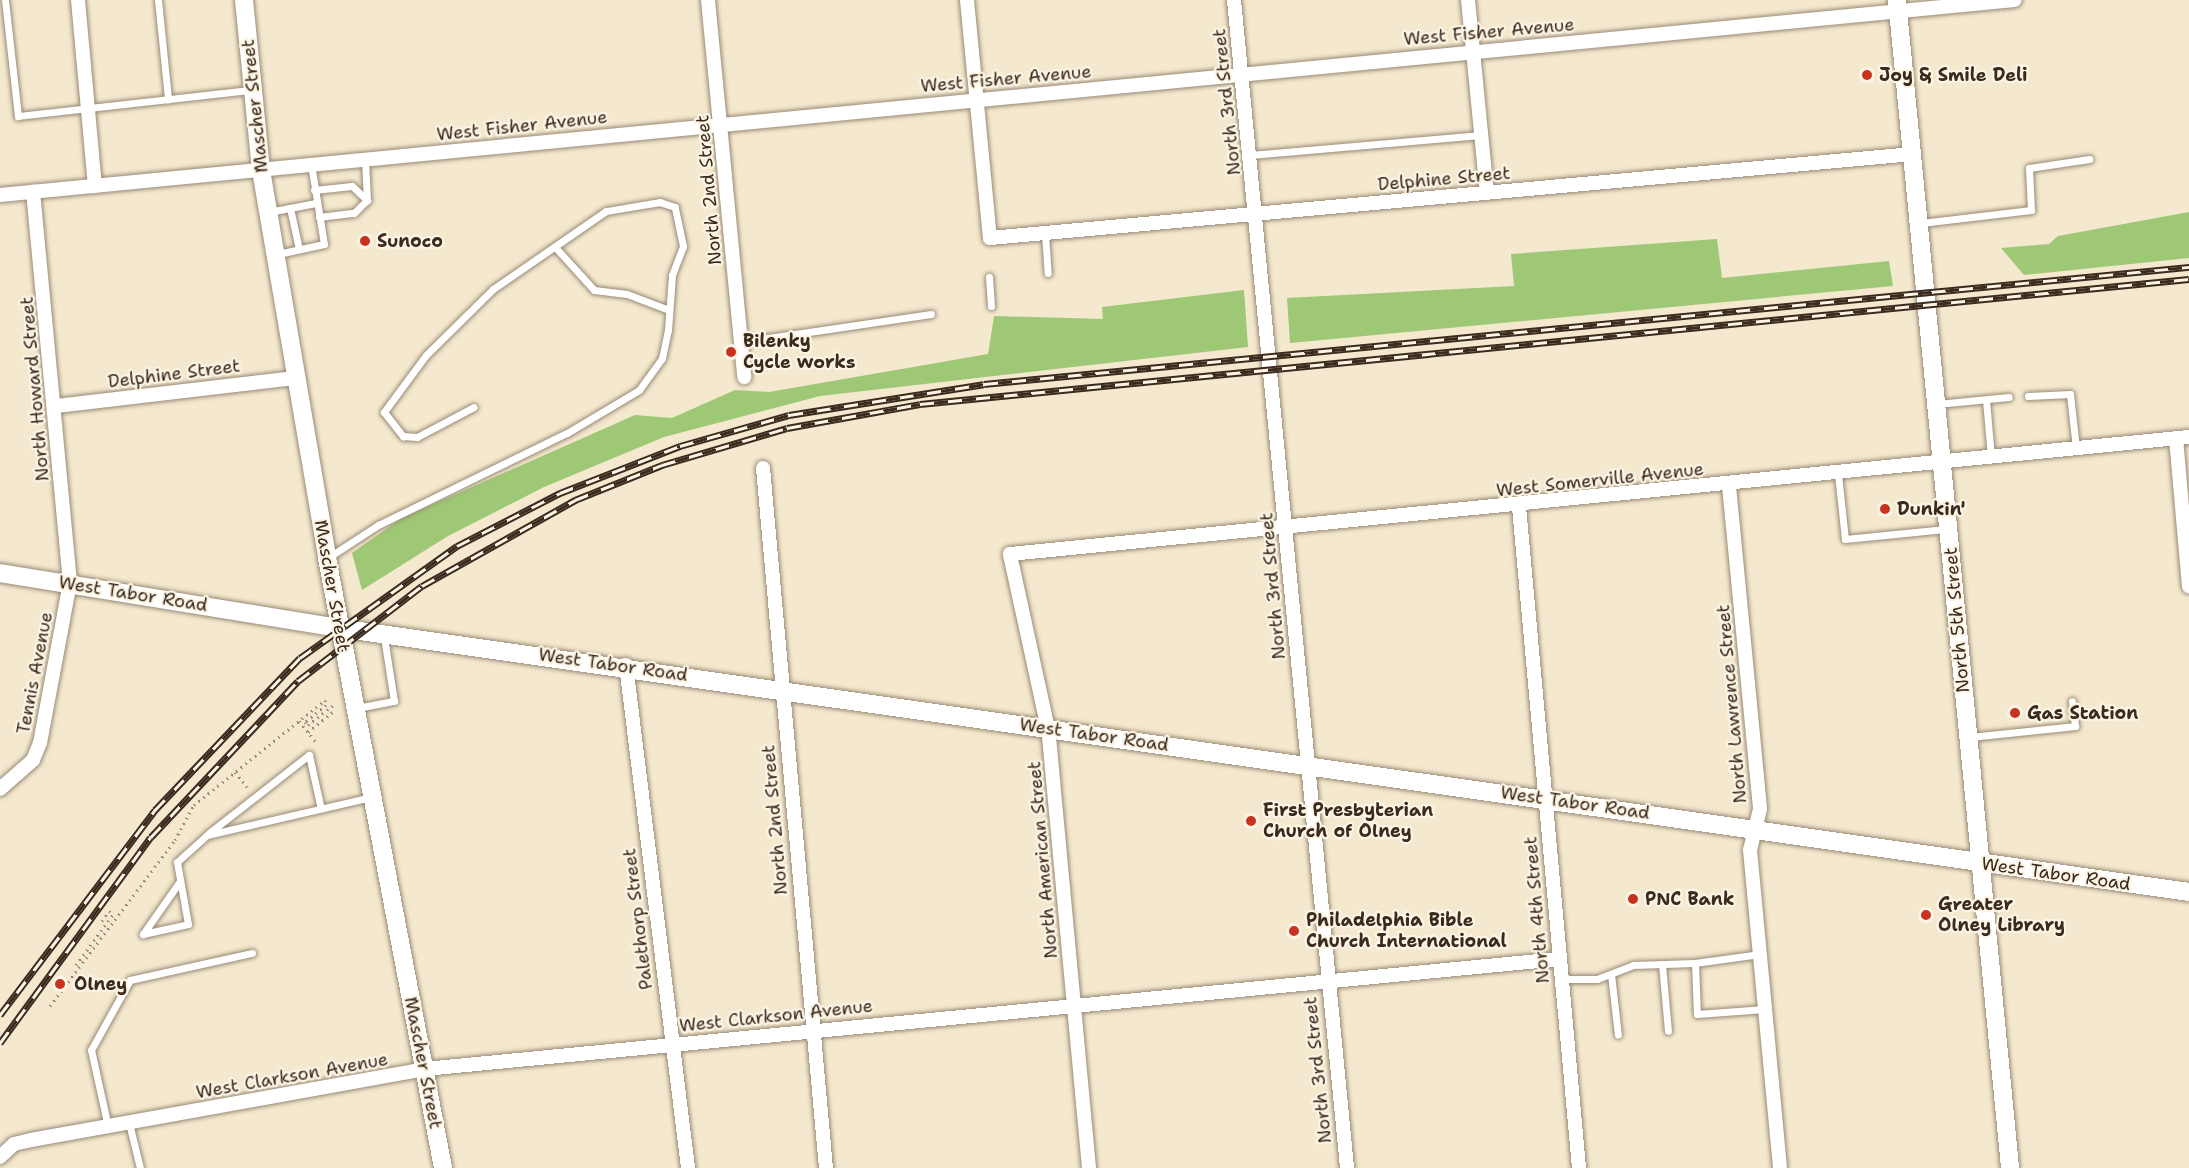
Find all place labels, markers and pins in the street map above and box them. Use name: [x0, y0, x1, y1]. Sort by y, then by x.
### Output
place label: Joy & Smile Deli: [1879, 64, 2028, 86]
marker: Joy & Smile Deli: [1860, 68, 1874, 82]
place label: Sunoco: [377, 230, 443, 252]
marker: Sunoco: [358, 234, 372, 248]
place label: Bilenky Cycle works: [743, 331, 855, 374]
marker: Bilenky Cycle works: [724, 345, 738, 359]
place label: Dunkin': [1897, 498, 1966, 520]
marker: Dunkin': [1878, 502, 1892, 516]
place label: Gas Station: [2027, 702, 2138, 724]
marker: Gas Station: [2008, 706, 2022, 720]
place label: First Presbyterian Church of Olney: [1263, 800, 1433, 842]
marker: First Presbyterian Church of Olney: [1244, 814, 1258, 828]
place label: PNC Bank: [1645, 888, 1734, 910]
marker: PNC Bank: [1626, 892, 1640, 906]
place label: Greater Olney Library: [1938, 894, 2065, 936]
marker: Greater Olney Library: [1919, 908, 1933, 922]
place label: Philadelphia Bible Church International: [1306, 910, 1507, 952]
marker: Philadelphia Bible Church International: [1287, 924, 1301, 938]
place label: Olney: [74, 973, 127, 995]
marker: Olney: [51, 975, 69, 993]

